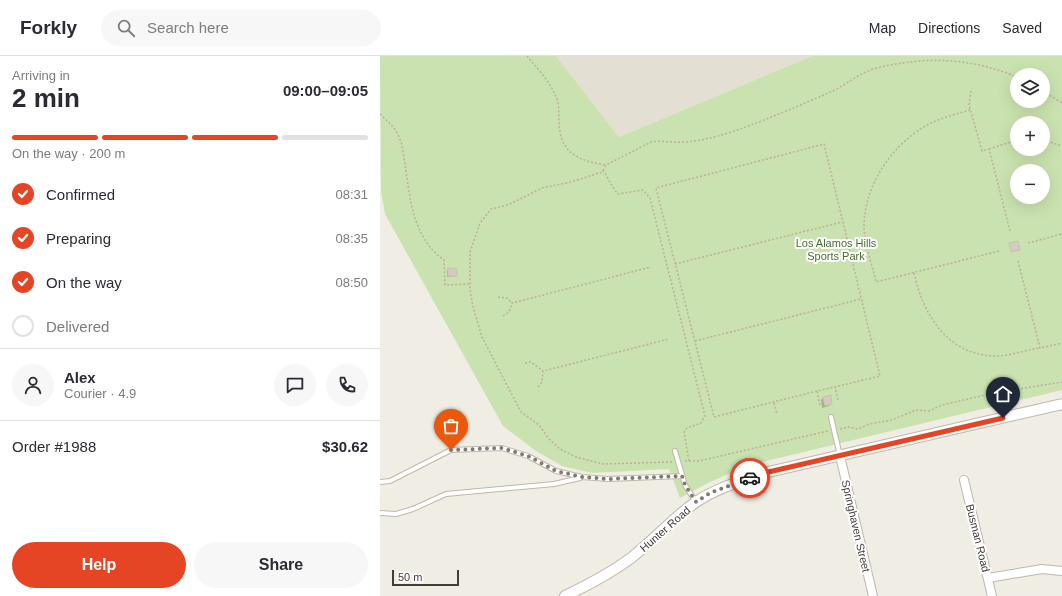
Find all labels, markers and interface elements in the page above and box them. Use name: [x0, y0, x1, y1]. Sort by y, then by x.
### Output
search box: [101, 10, 381, 46]
text: Forkly: [20, 17, 77, 38]
icon: search: [115, 17, 137, 39]
text: Search here: [147, 19, 229, 36]
text: Map: [869, 20, 896, 36]
text: Directions: [918, 20, 980, 36]
text: Saved: [1002, 20, 1042, 36]
text: Arriving in: [12, 68, 70, 83]
map controls: [1010, 68, 1050, 204]
button: layers: [1010, 68, 1050, 108]
text: 09:00–09:05: [283, 82, 368, 99]
text: 2 min: [12, 83, 80, 113]
button: +: [1010, 116, 1050, 156]
text: On the way · 200 m: [12, 146, 125, 161]
button: −: [1010, 164, 1050, 204]
icon: check: [12, 183, 34, 205]
text: Confirmed: [46, 186, 115, 203]
text: 08:31: [335, 187, 368, 202]
icon: check: [12, 227, 34, 249]
text: Preparing: [46, 230, 111, 247]
text: 08:35: [335, 231, 368, 246]
park label: Los Alamos Hills Sports Park: [796, 237, 877, 262]
icon: check: [12, 271, 34, 293]
text: On the way: [46, 274, 122, 291]
text: 08:50: [335, 275, 368, 290]
text: Delivered: [46, 318, 109, 335]
button: person: [12, 364, 54, 406]
button: chat: [274, 364, 316, 406]
button: phone: [326, 364, 368, 406]
text: Alex: [64, 369, 96, 386]
pin: [986, 377, 1020, 418]
icon: home: [992, 383, 1014, 405]
text: Courier · 4.9: [64, 386, 136, 401]
pin: [434, 409, 468, 450]
icon: bag: [440, 415, 462, 437]
text: Order #1988: [12, 438, 96, 455]
text: $30.62: [322, 438, 368, 455]
courier: [730, 458, 770, 498]
icon: car: [739, 467, 761, 489]
street label: Springhaven Street: [840, 479, 872, 573]
street label: Busman Road: [964, 503, 992, 573]
street label: Hunter Road: [638, 504, 692, 554]
button: Help: [12, 542, 186, 588]
button: Share: [194, 542, 368, 588]
scale bar: [392, 568, 459, 587]
text: 50 m: [398, 571, 422, 583]

